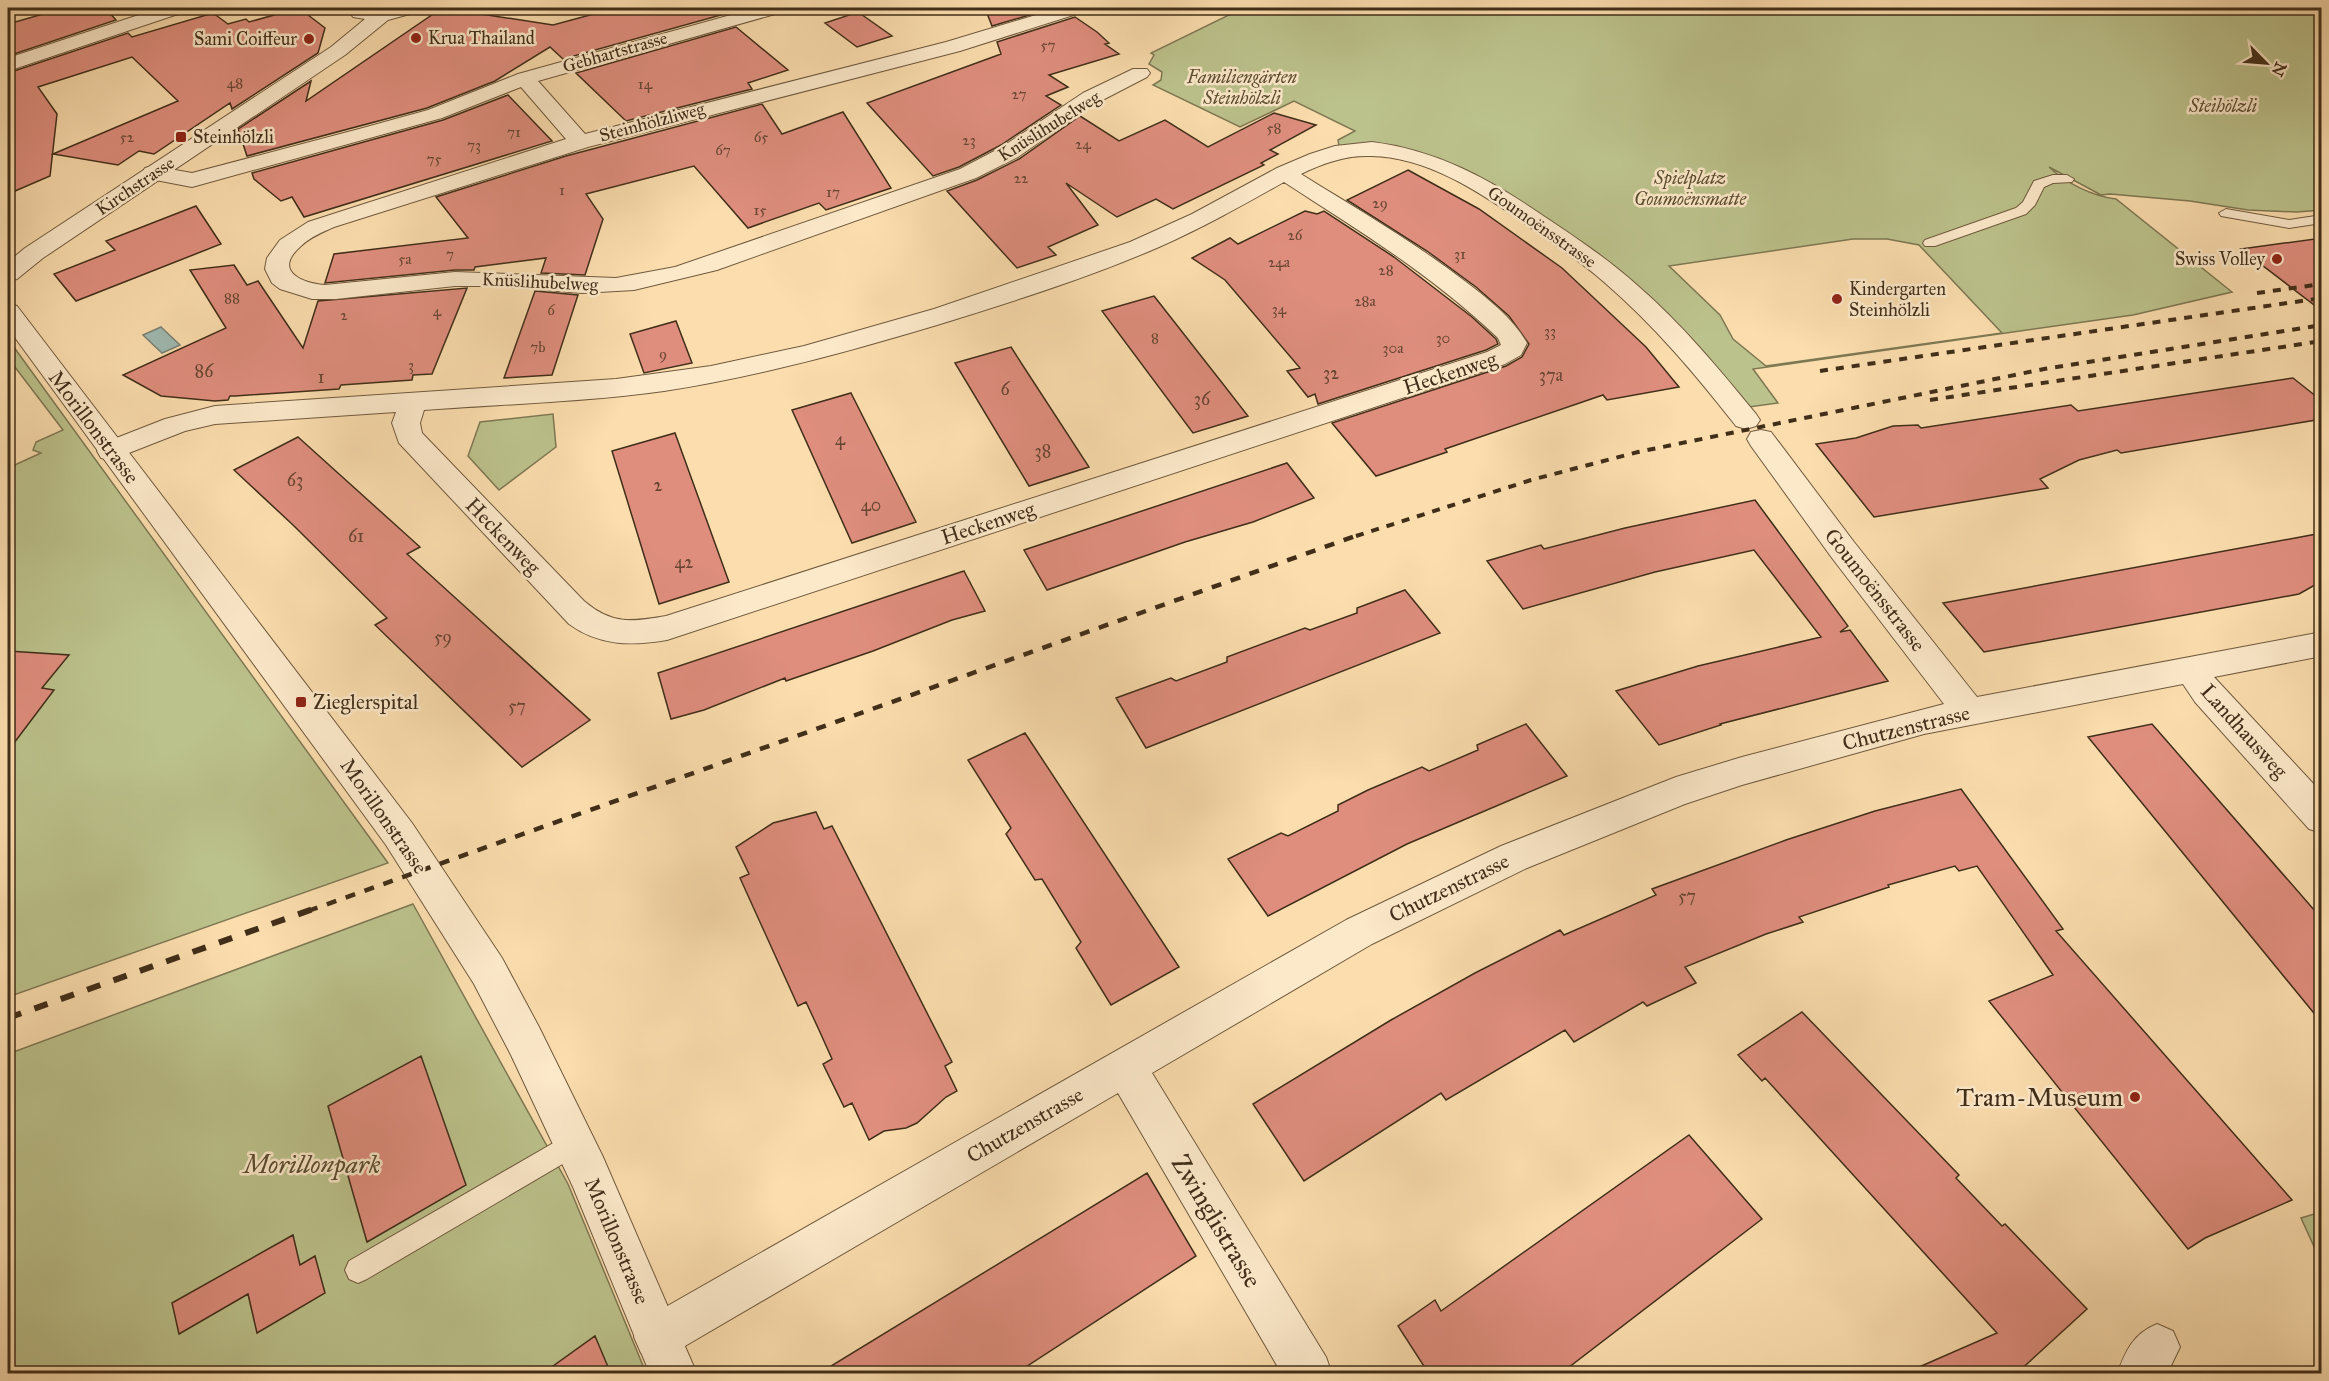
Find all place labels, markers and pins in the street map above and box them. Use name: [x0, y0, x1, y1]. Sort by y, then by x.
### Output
place label: Krua Thailand: [428, 27, 535, 49]
place label: Sami Coiffeur: [194, 28, 297, 50]
marker: Krua Thailand: [409, 31, 423, 45]
marker: Sami Coiffeur: [302, 32, 316, 46]
place label: Steinhölzli: [193, 126, 274, 148]
marker: Steinhölzli: [174, 130, 188, 144]
place label: Swiss Volley: [2175, 248, 2266, 270]
marker: Swiss Volley: [2270, 252, 2284, 266]
place label: Kindergarten Steinhölzli: [1849, 278, 1946, 321]
marker: Kindergarten Steinhölzli: [1830, 292, 1844, 306]
place label: Zieglerspital: [313, 689, 419, 715]
marker: Zieglerspital: [294, 695, 308, 709]
place label: Tram-Museum: [1956, 1081, 2123, 1113]
marker: Tram-Museum: [2128, 1090, 2142, 1104]

